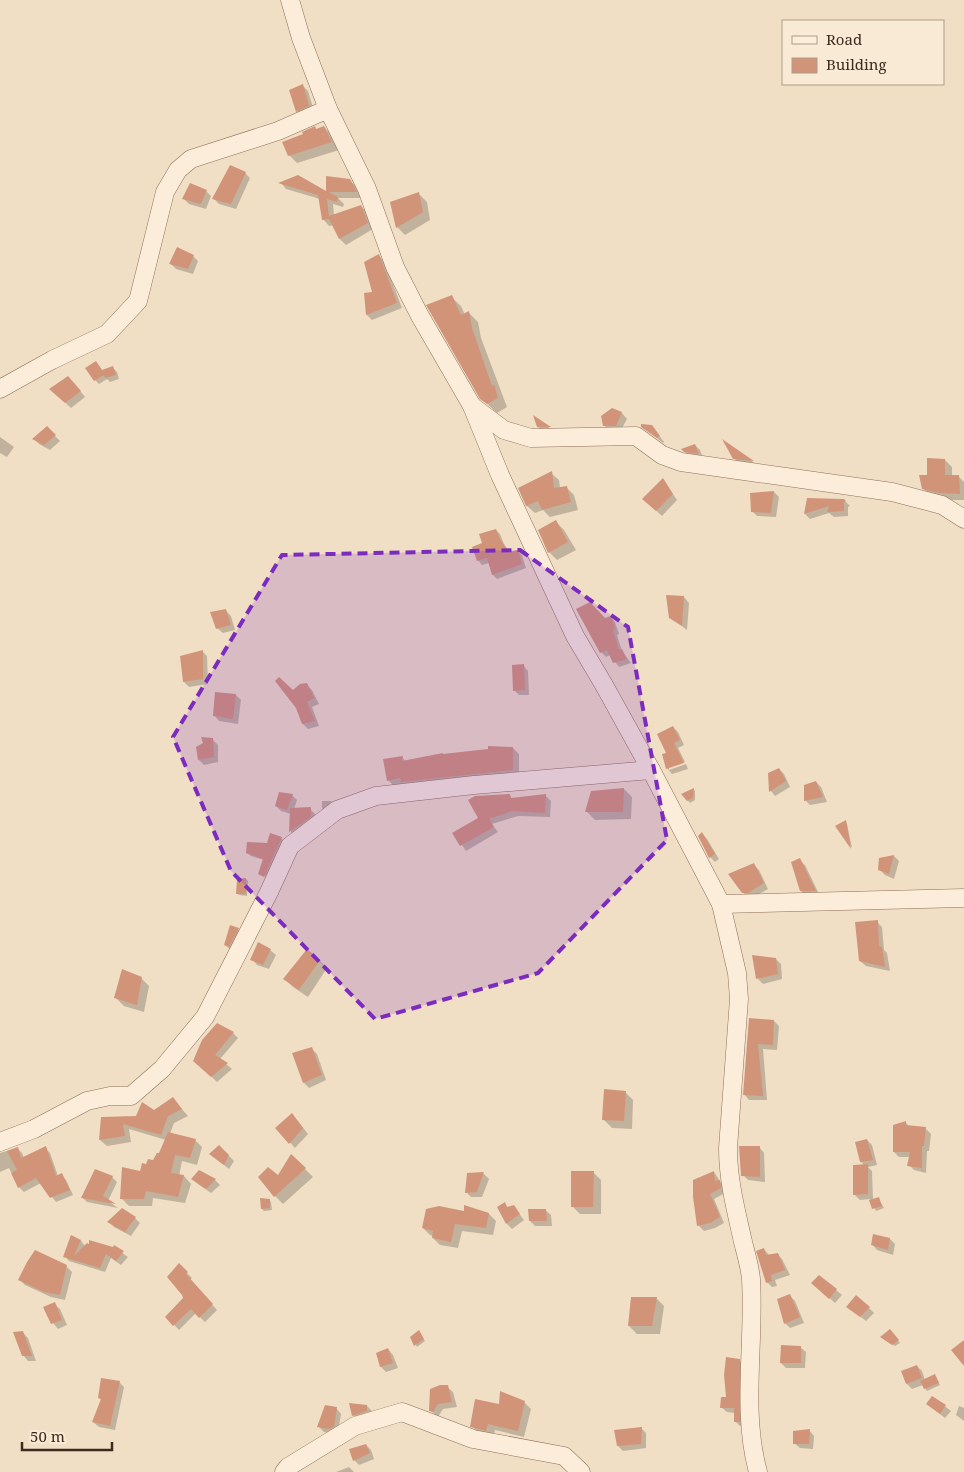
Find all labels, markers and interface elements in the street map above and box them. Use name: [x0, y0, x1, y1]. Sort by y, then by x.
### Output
legend: [782, 20, 944, 85]
text: Road: [826, 29, 862, 49]
text: Building: [826, 54, 887, 74]
scale bar: [22, 1420, 112, 1452]
text: 50 m: [30, 1426, 65, 1446]

